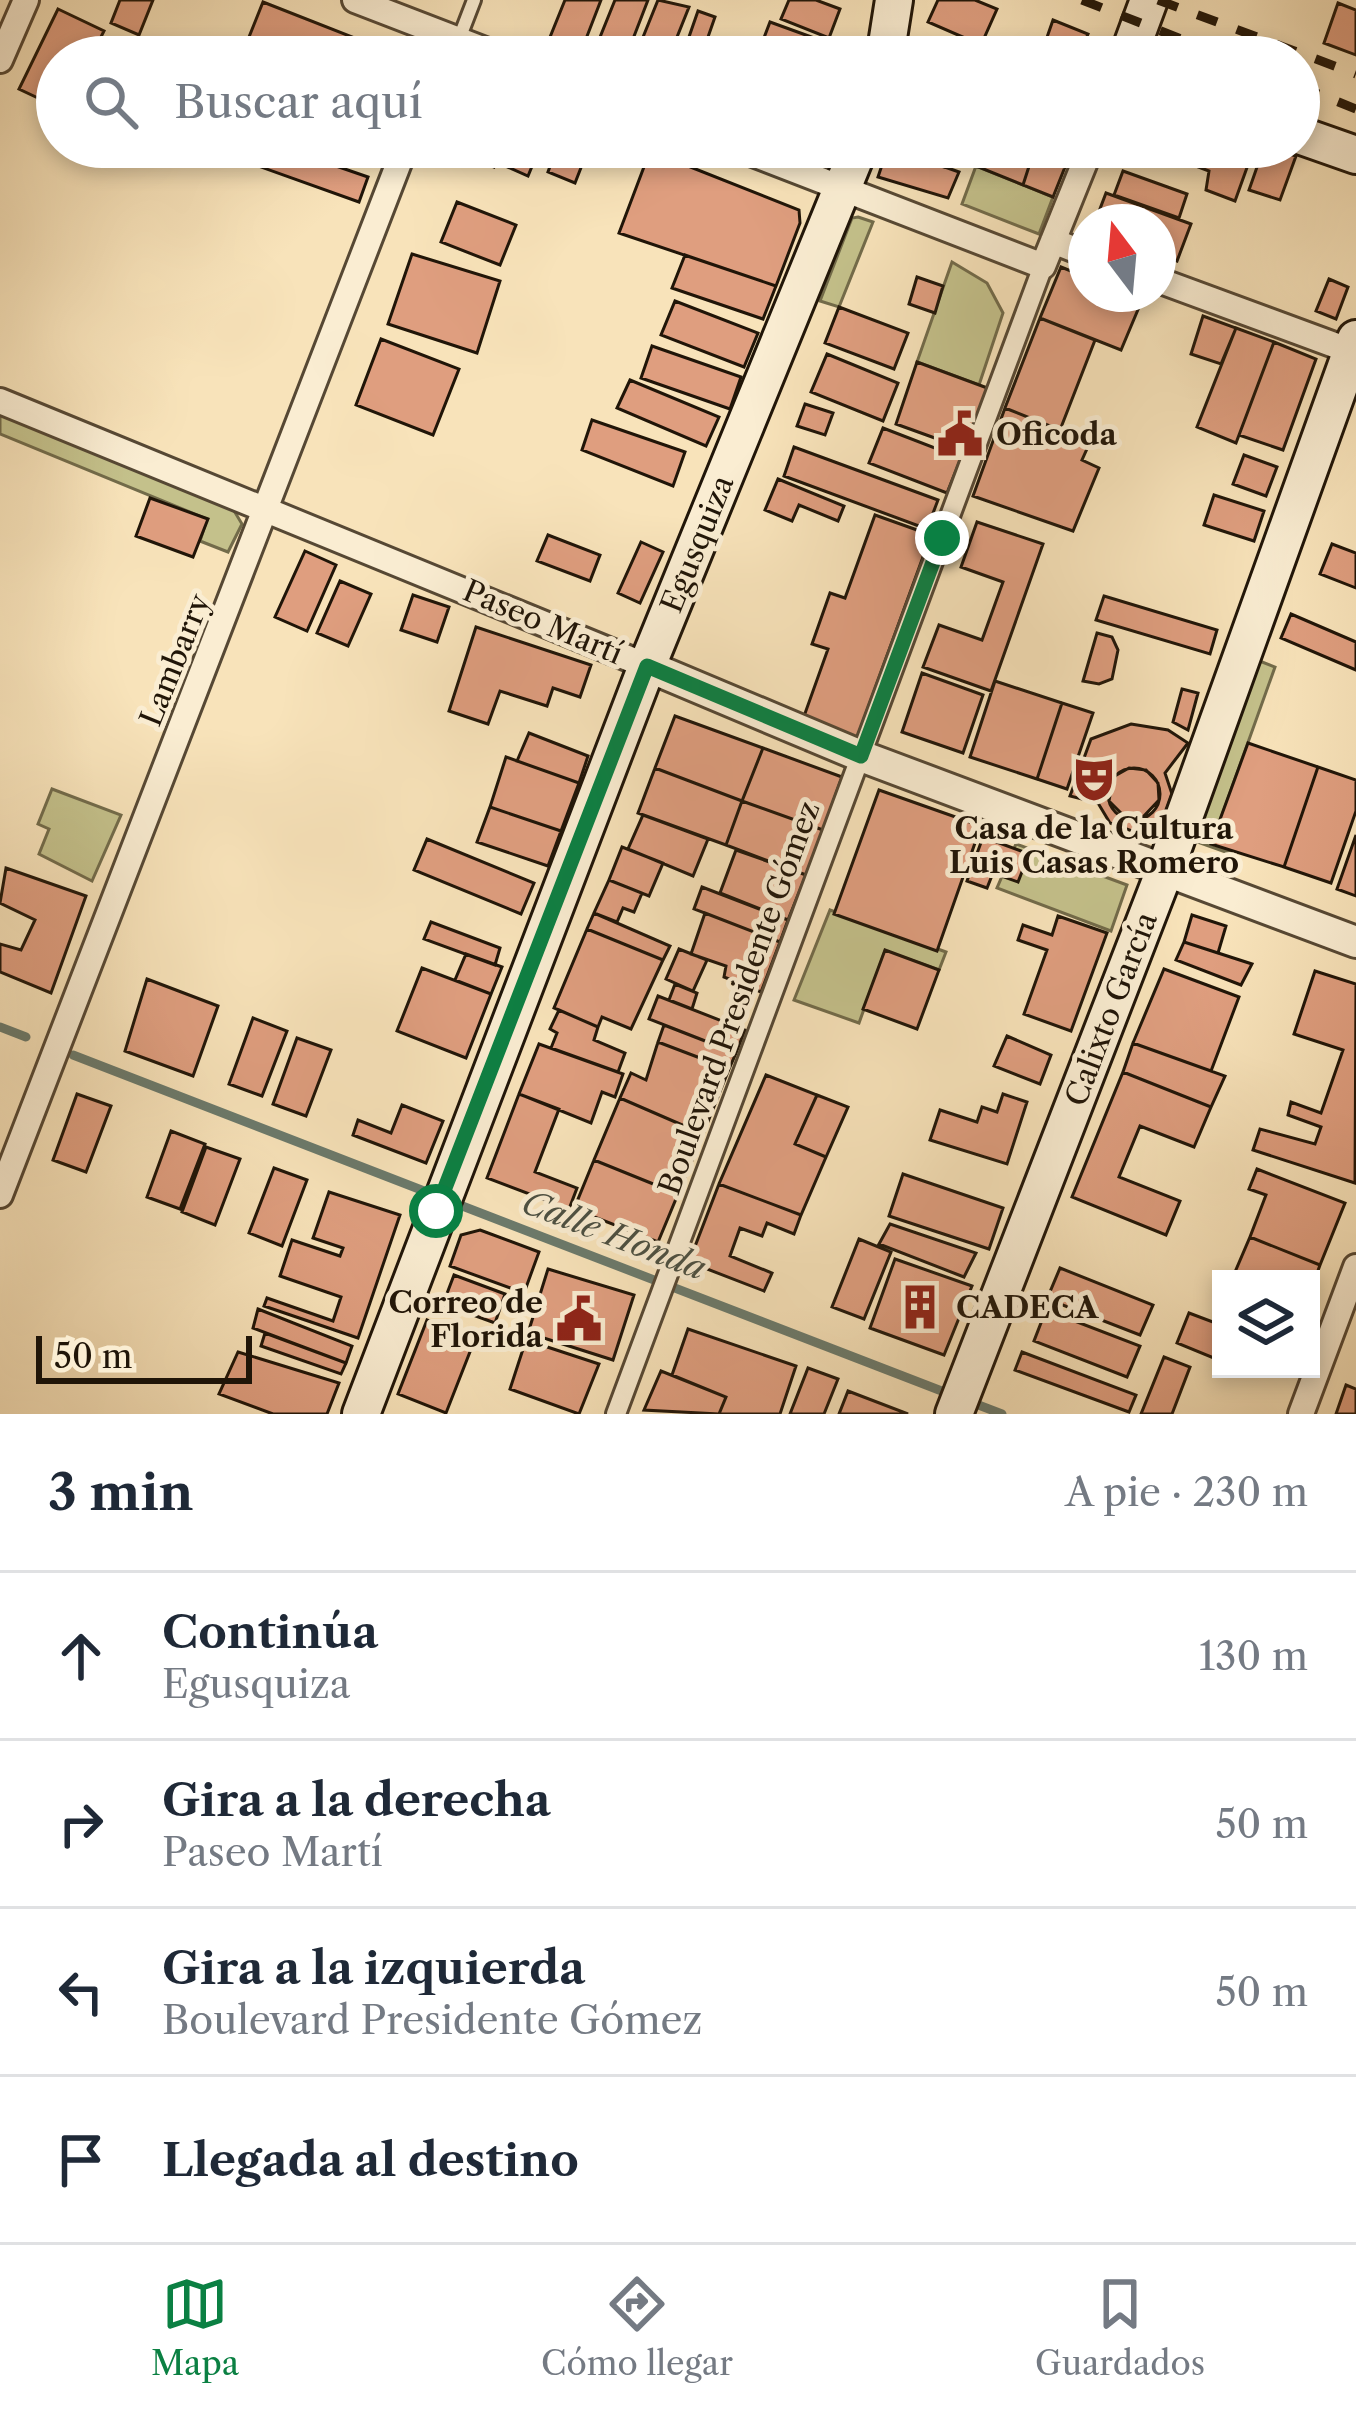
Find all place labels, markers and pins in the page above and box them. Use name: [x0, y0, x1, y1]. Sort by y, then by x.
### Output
public building icon: Oficoda: [935, 409, 985, 459]
place label: Oficoda: [996, 416, 1118, 453]
theatre icon: Casa de la Cultura Luis Casas Romero: [1069, 754, 1119, 804]
place label: Casa de la Cultura Luis Casas Romero: [949, 810, 1239, 881]
building icon: CADECA: [895, 1282, 945, 1332]
place label: Correo de Florida: [388, 1284, 544, 1355]
place label: CADECA: [956, 1289, 1099, 1326]
public building icon: Correo de Florida: [554, 1294, 604, 1344]

